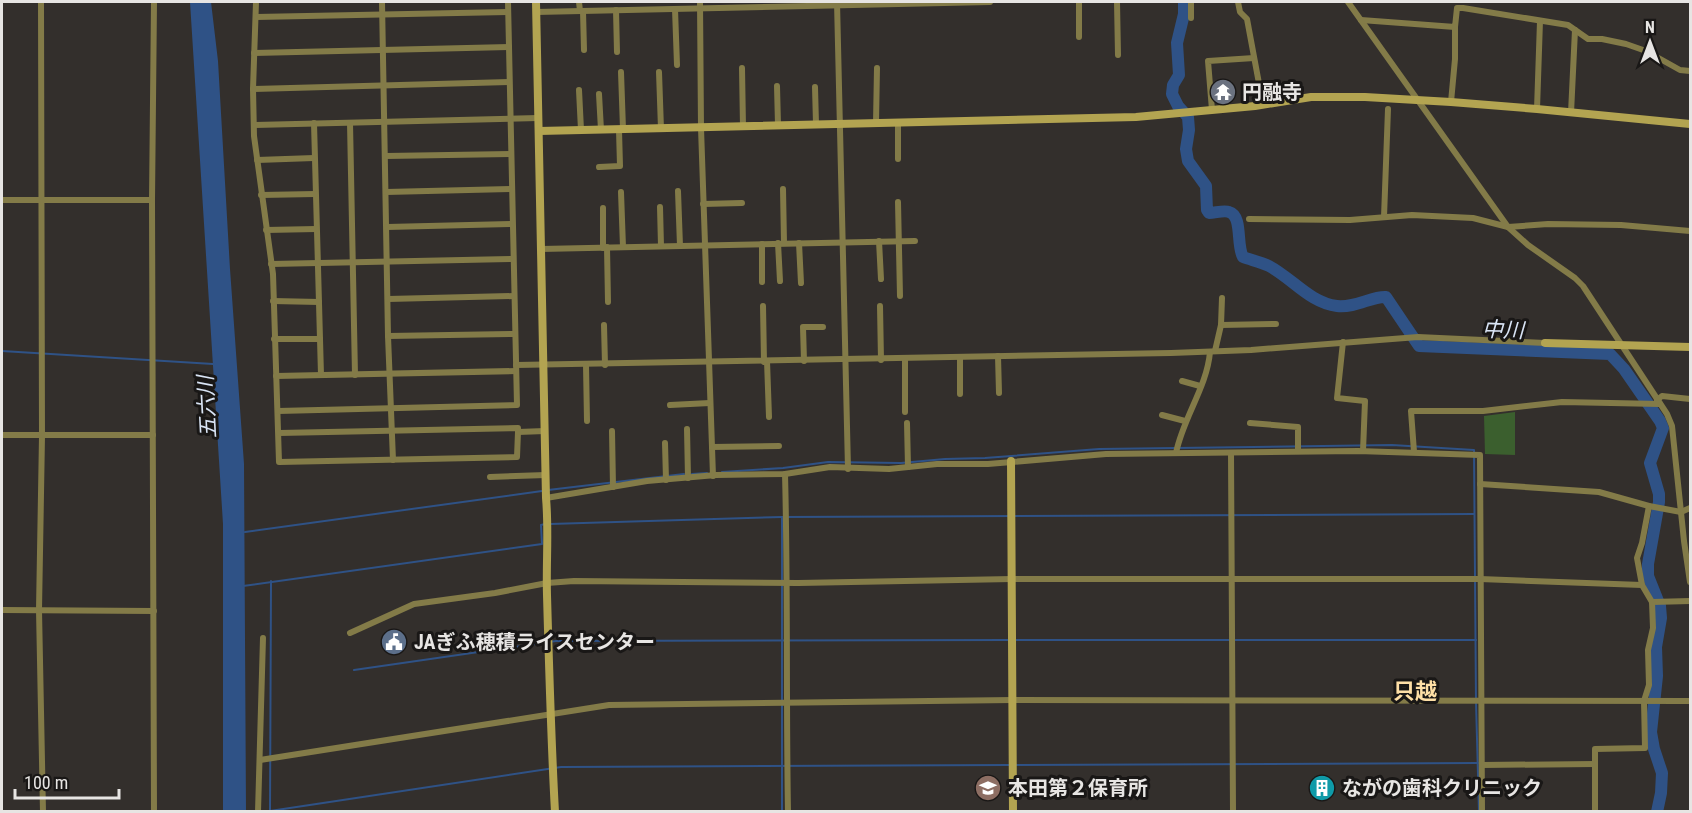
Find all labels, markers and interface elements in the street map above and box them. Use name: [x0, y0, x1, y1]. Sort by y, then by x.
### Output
north arrow: [1620, 12, 1680, 72]
text: N: [1645, 18, 1655, 37]
temple icon: 円融寺: [1208, 77, 1238, 107]
place label: 円融寺: [1242, 80, 1302, 104]
water label: 中川: [1482, 317, 1526, 343]
water label: 五六川: [193, 373, 221, 439]
public building icon: JAぎふ穂積ライスセンター: [379, 627, 409, 657]
place label: JAぎふ穂積ライスセンター: [414, 630, 655, 654]
district label: 只越: [1393, 679, 1437, 704]
scale bar: [15, 762, 118, 800]
text: 100 m: [24, 772, 68, 793]
school or university icon: 本田第２保育所: [973, 773, 1003, 803]
building icon: ながの歯科クリニック: [1307, 773, 1337, 803]
place label: 本田第２保育所: [1008, 776, 1148, 800]
place label: ながの歯科クリニック: [1342, 776, 1542, 800]

